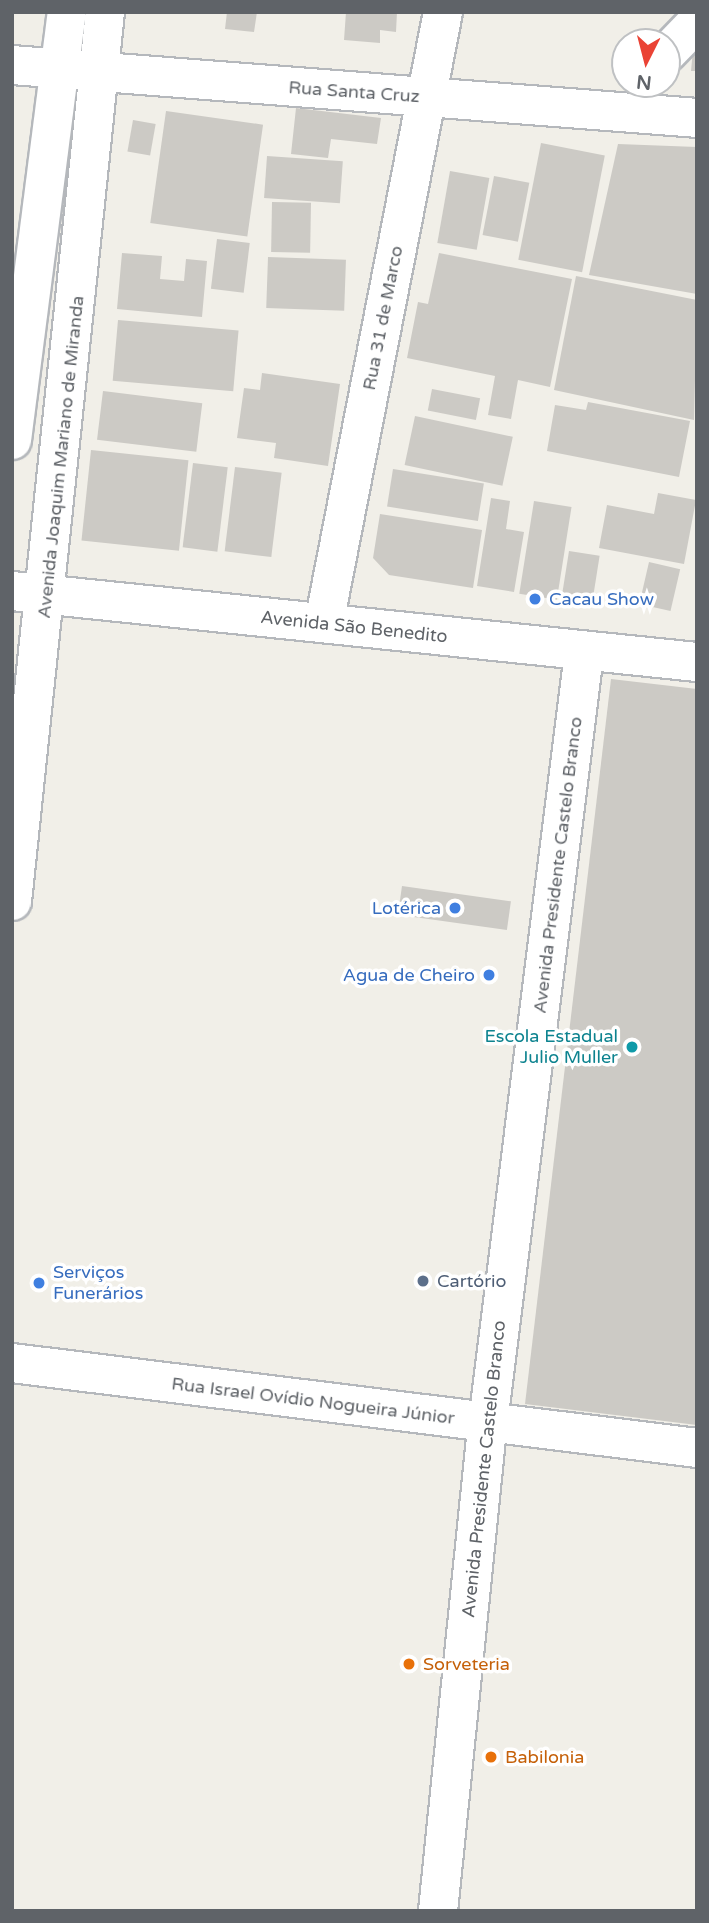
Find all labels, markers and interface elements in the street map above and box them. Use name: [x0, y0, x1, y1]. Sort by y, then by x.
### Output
north arrow: [611, 28, 681, 98]
text: N: [635, 70, 653, 94]
street label: Rua Santa Cruz: [288, 77, 420, 107]
street label: Rua 31 de Marco: [358, 244, 408, 392]
street label: Avenida Joaquim Mariano de Miranda: [33, 295, 89, 619]
place label: Cacau Show: [549, 588, 654, 610]
marker: Cacau Show: [527, 591, 543, 607]
street label: Avenida São Benedito: [259, 606, 449, 648]
street label: Avenida Presidente Castelo Branco: [529, 715, 587, 1015]
place label: Lotérica: [372, 897, 441, 919]
marker: Lotérica: [447, 900, 463, 916]
place label: Agua de Cheiro: [343, 964, 475, 986]
marker: Agua de Cheiro: [481, 967, 497, 983]
place label: Escola Estadual Julio Muller: [484, 1026, 618, 1068]
marker: Escola Estadual Julio Muller: [624, 1039, 640, 1055]
place label: Serviços Funerários: [53, 1262, 143, 1304]
place label: Cartório: [437, 1270, 507, 1292]
marker: Cartório: [415, 1273, 431, 1289]
marker: Serviços Funerários: [31, 1275, 47, 1291]
street label: Avenida Presidente Castelo Branco: [458, 1319, 510, 1619]
street label: Rua Israel Ovídio Nogueira Júnior: [170, 1373, 456, 1429]
place label: Sorveteria: [423, 1653, 510, 1675]
marker: Sorveteria: [401, 1656, 417, 1672]
place label: Babilonia: [505, 1746, 584, 1768]
marker: Babilonia: [483, 1749, 499, 1765]

